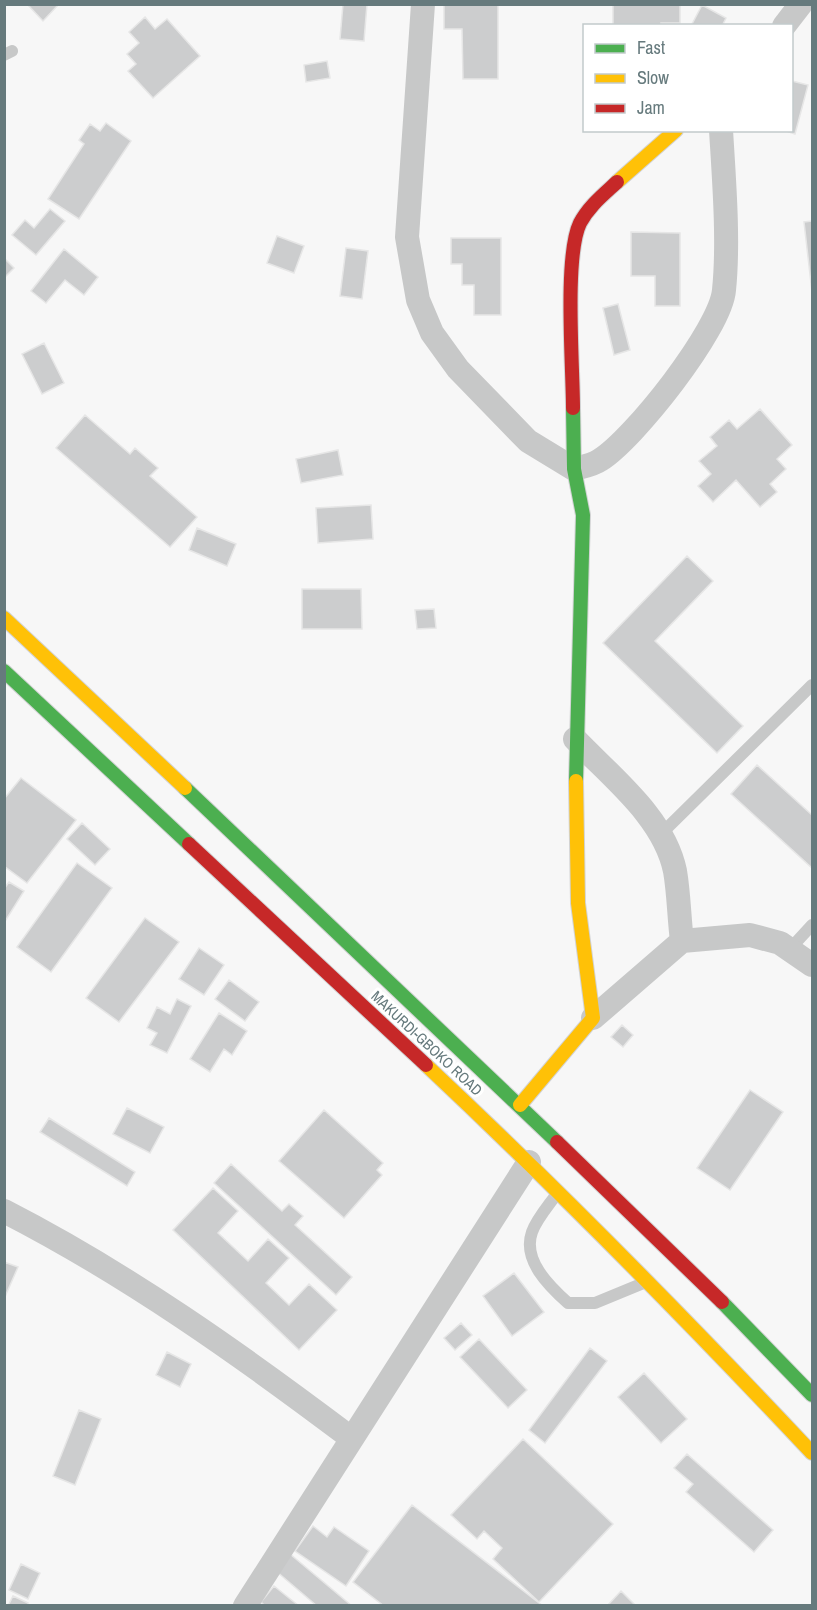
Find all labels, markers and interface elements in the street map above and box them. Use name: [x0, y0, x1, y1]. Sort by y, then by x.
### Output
legend: [583, 24, 793, 132]
text: Fast: [637, 35, 665, 60]
text: Slow: [637, 65, 669, 90]
text: Jam: [637, 95, 665, 120]
street label: MAKURDI-GBOKO ROAD: [367, 986, 487, 1100]

